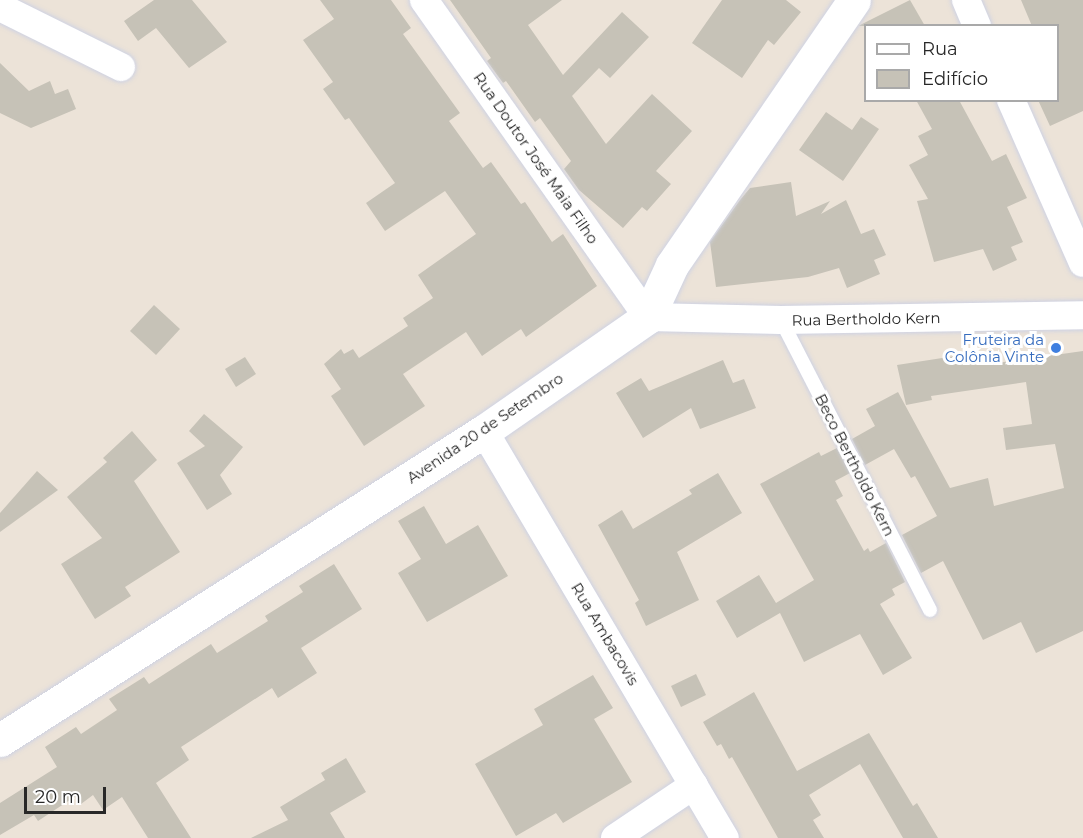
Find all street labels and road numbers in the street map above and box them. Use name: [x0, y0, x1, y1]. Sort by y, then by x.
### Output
street label: Rua Doutor José Maia Filho: [470, 69, 602, 247]
street label: Rua Bertholdo Kern: [791, 309, 941, 329]
street label: Avenida 20 de Setembro: [404, 369, 566, 487]
street label: Beco Bertholdo Kern: [811, 391, 899, 539]
street label: Rua Ambacovis: [567, 580, 643, 688]

